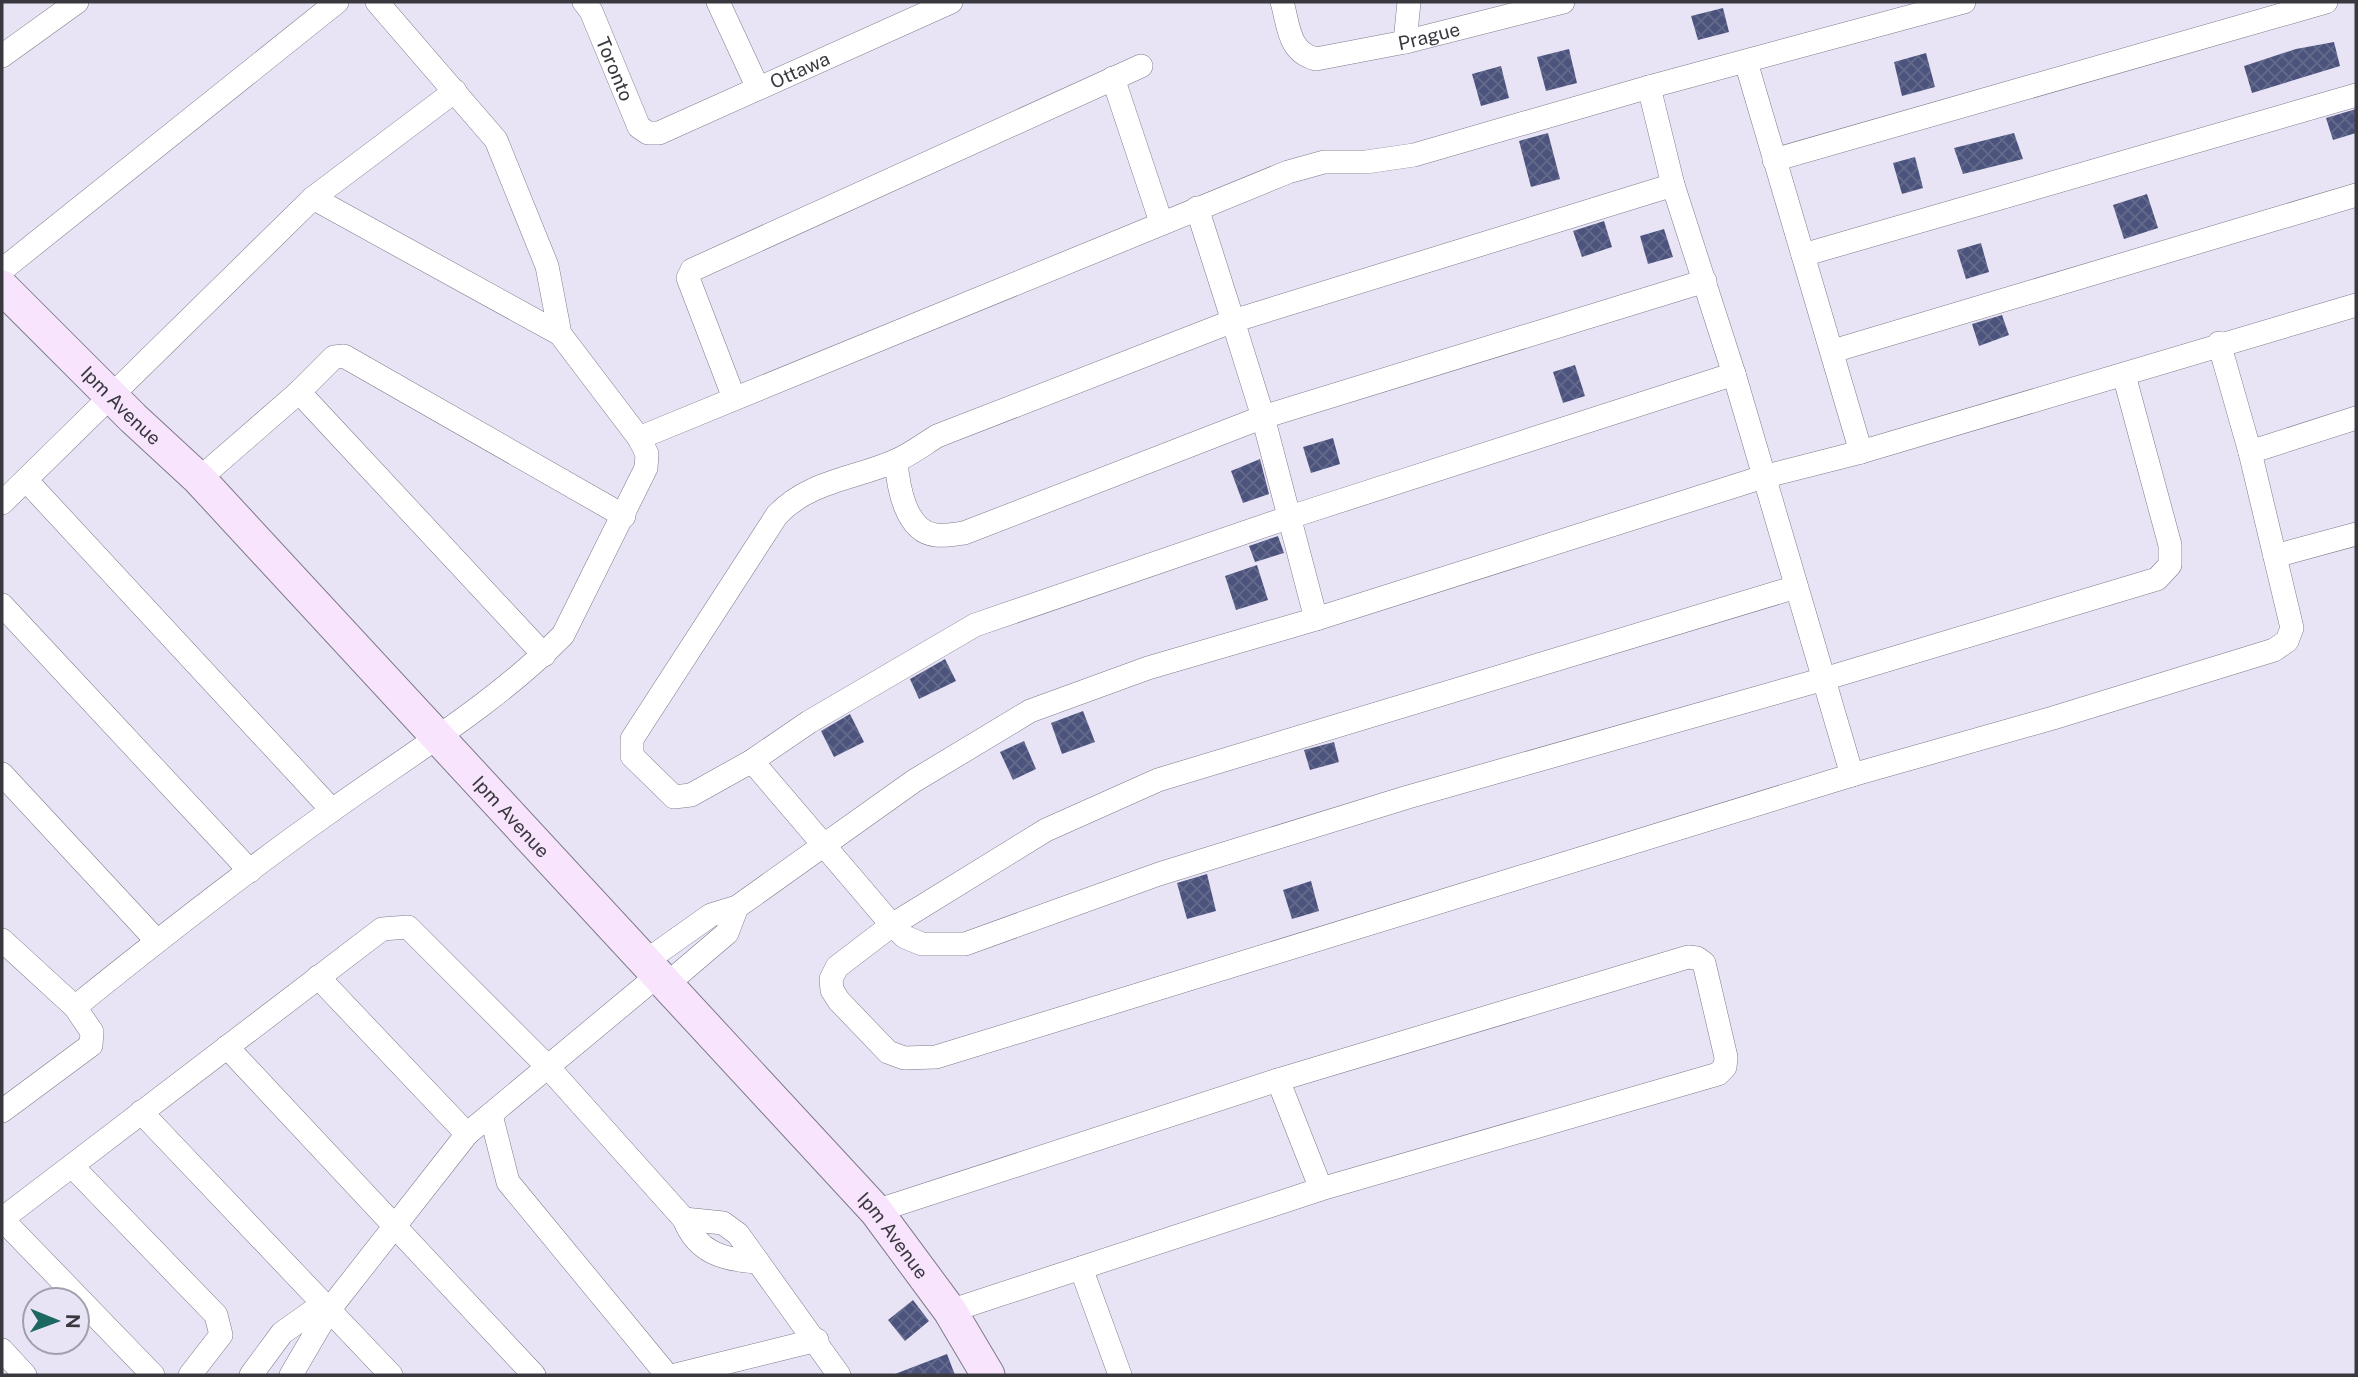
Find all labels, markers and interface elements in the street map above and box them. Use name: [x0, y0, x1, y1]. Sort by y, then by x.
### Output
street label: Prague: [1396, 18, 1462, 54]
street label: Toronto: [592, 34, 638, 104]
street label: Ottawa: [767, 47, 833, 93]
street label: Ipm Avenue: [77, 362, 166, 449]
street label: Ipm Avenue: [468, 771, 554, 862]
street label: Ipm Avenue: [853, 1188, 933, 1283]
north arrow: [21, 1286, 91, 1356]
text: N: [62, 1314, 84, 1329]

